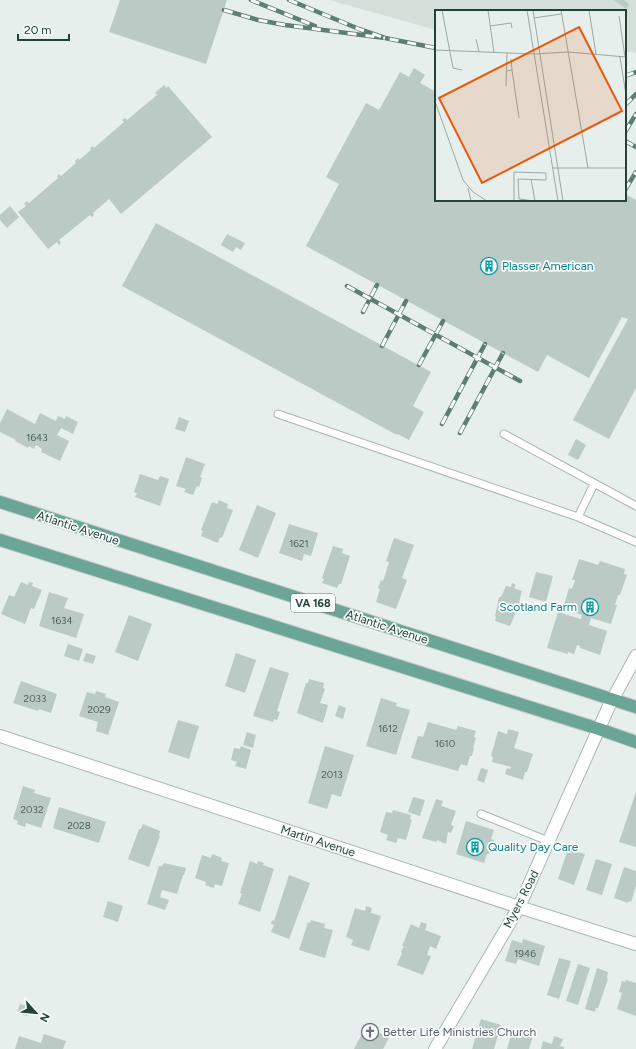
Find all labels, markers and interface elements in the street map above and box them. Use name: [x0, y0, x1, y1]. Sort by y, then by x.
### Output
inset map: [435, 10, 626, 201]
scale bar: [18, 16, 69, 42]
text: 20 m: [24, 23, 52, 37]
building icon: Plasser American: [479, 256, 499, 276]
place label: Plasser American: [502, 259, 594, 273]
house number: 1643: [26, 431, 48, 444]
street label: Atlantic Avenue: [35, 508, 121, 548]
house number: 1621: [289, 537, 309, 550]
road number: VA 168: [291, 594, 335, 612]
building icon: Scotland Farm: [580, 597, 600, 617]
place label: Scotland Farm: [499, 600, 577, 614]
street label: Atlantic Avenue: [344, 607, 430, 647]
house number: 1634: [51, 614, 73, 627]
house number: 2033: [24, 692, 46, 705]
house number: 2029: [87, 703, 111, 716]
house number: 1612: [378, 722, 398, 735]
house number: 1610: [435, 737, 455, 750]
house number: 2013: [321, 768, 343, 781]
house number: 2032: [20, 803, 44, 816]
house number: 2028: [67, 819, 91, 832]
street label: Martin Avenue: [279, 822, 358, 860]
building icon: Quality Day Care: [465, 837, 485, 857]
place label: Quality Day Care: [488, 840, 579, 854]
street label: Myers Road: [500, 868, 542, 930]
house number: 1946: [514, 947, 536, 960]
north arrow: [16, 993, 56, 1033]
text: N: [37, 1011, 52, 1024]
church icon: Better Life Ministries Church: [360, 1022, 380, 1042]
place label: Better Life Ministries Church: [383, 1025, 537, 1039]

